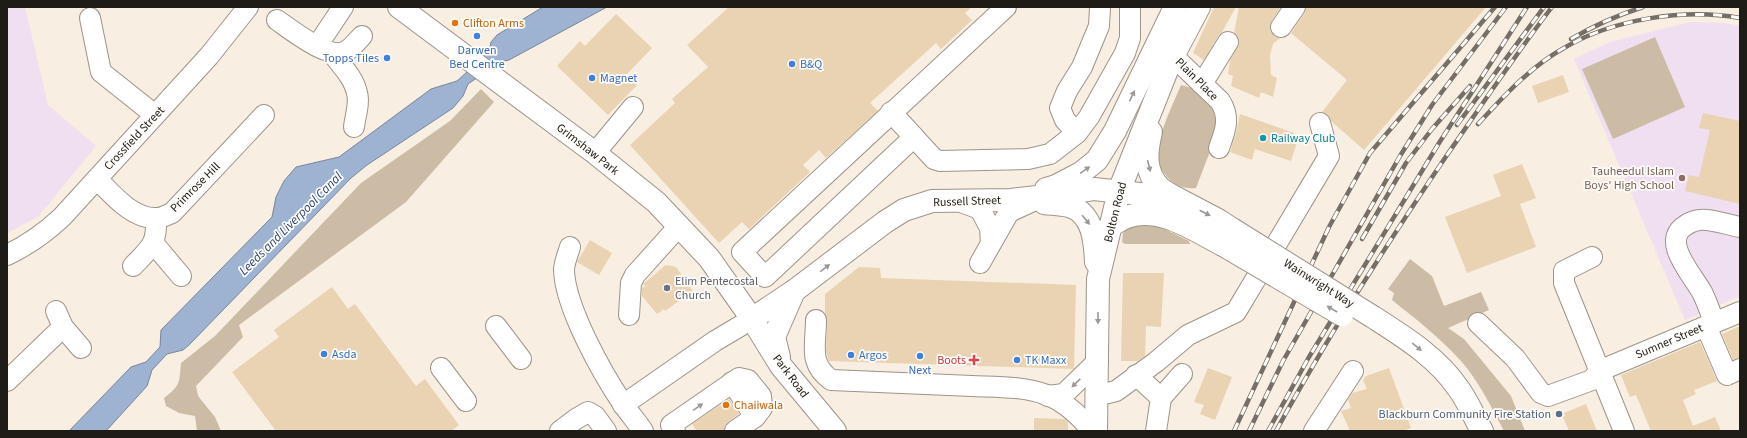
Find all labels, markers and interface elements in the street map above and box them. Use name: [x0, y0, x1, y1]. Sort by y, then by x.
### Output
place label: Clifton Arms: [463, 15, 524, 32]
marker: Clifton Arms: [450, 18, 460, 28]
marker: Darwen Bed Centre: [472, 31, 482, 41]
place label: Darwen Bed Centre: [449, 42, 505, 73]
place label: Topps Tiles: [323, 50, 379, 67]
marker: Topps Tiles: [382, 53, 392, 63]
street label: Plain Place: [1171, 54, 1222, 105]
place label: B&Q: [800, 56, 822, 73]
marker: B&Q: [787, 59, 797, 69]
place label: Magnet: [600, 70, 637, 87]
marker: Magnet: [587, 73, 597, 83]
one-way arrow: [1129, 90, 1135, 102]
street label: Crossfield Street: [100, 103, 169, 174]
street label: Grimshaw Park: [553, 119, 623, 179]
place label: Railway Club: [1271, 130, 1336, 147]
marker: Railway Club: [1258, 133, 1268, 143]
street label: Primrose Hill: [166, 158, 224, 216]
one-way arrow: [1146, 160, 1152, 172]
place label: Tauheedul Islam Boys' High School: [1584, 163, 1674, 194]
one-way arrow: [1080, 166, 1091, 174]
water label: Leeds and Liverpool Canal: [235, 168, 347, 279]
marker: Tauheedul Islam Boys' High School: [1677, 173, 1687, 183]
street label: Bolton Road: [1100, 180, 1131, 244]
street label: Russell Street: [933, 192, 1001, 211]
one-way arrow: [1199, 210, 1210, 216]
one-way arrow: [1082, 215, 1090, 226]
street label: Wainwright Way: [1280, 255, 1358, 312]
one-way arrow: [819, 263, 830, 272]
place label: Elim Pentecostal Church: [675, 273, 758, 304]
marker: Elim Pentecostal Church: [662, 283, 672, 293]
one-way arrow: [1326, 305, 1338, 312]
one-way arrow: [1095, 312, 1101, 325]
street label: Sumner Street: [1633, 320, 1706, 363]
one-way arrow: [1411, 342, 1422, 351]
place label: Asda: [332, 346, 357, 363]
place label: Argos: [859, 347, 887, 364]
marker: Asda: [319, 349, 329, 359]
marker: Argos: [846, 350, 856, 360]
street label: Park Road: [769, 351, 813, 402]
marker: Next: [915, 351, 925, 361]
place label: Boots: [937, 352, 966, 369]
place label: TK Maxx: [1025, 352, 1067, 369]
marker: Boots: [969, 355, 979, 365]
marker: TK Maxx: [1012, 355, 1022, 365]
place label: Next: [909, 362, 931, 379]
one-way arrow: [1071, 379, 1081, 388]
place label: Chaiiwala: [734, 397, 783, 414]
marker: Chaiiwala: [721, 400, 731, 410]
one-way arrow: [692, 402, 703, 411]
place label: Blackburn Community Fire Station: [1379, 406, 1551, 423]
marker: Blackburn Community Fire Station: [1554, 409, 1564, 419]

